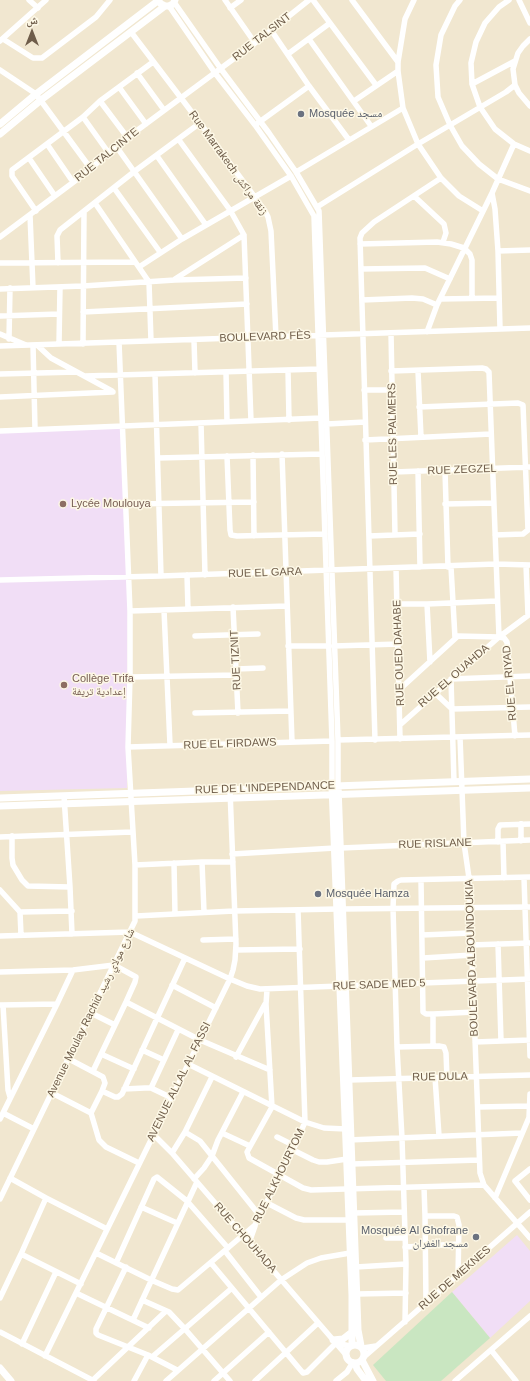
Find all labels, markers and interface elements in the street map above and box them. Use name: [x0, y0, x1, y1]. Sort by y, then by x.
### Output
street label: RUE TALSINT: [230, 10, 294, 64]
north arrow: [12, 12, 52, 52]
text: ش: [26, 14, 38, 26]
place label: Mosquée مسجد: [309, 107, 382, 121]
street label: Rue Marrakech زنقة مراكش: [186, 108, 270, 218]
marker: Mosquée مسجد: [296, 109, 306, 119]
street label: RUE TALCINTE: [72, 125, 142, 185]
street label: BOULEVARD FÈS: [219, 329, 311, 345]
street label: RUE LES PALMERS: [386, 383, 400, 485]
street label: RUE ZEGZEL: [427, 462, 497, 478]
place label: Lycée Moulouya: [71, 497, 151, 511]
marker: Lycée Moulouya: [58, 499, 68, 509]
street label: RUE EL GARA: [228, 565, 302, 581]
street label: RUE OUED DAHABE: [391, 600, 407, 706]
street label: RUE TIZNIT: [228, 629, 244, 691]
street label: RUE EL OUAHDA: [416, 642, 492, 710]
street label: RUE EL RIYAD: [500, 645, 520, 721]
place label: Collège Trifa إعدادية تريفة: [72, 672, 134, 698]
marker: Collège Trifa إعدادية تريفة: [59, 680, 69, 690]
street label: RUE EL FIRDAWS: [183, 736, 277, 752]
street label: RUE DE L'INDEPENDANCE: [195, 779, 335, 797]
street label: RUE RISLANE: [398, 836, 472, 852]
street label: BOULEVARD ALBOUNDOUKIA: [463, 879, 481, 1037]
place label: Mosquée Hamza: [326, 887, 409, 901]
marker: Mosquée Hamza: [313, 889, 323, 899]
street label: Avenue Moulay Rachid شارع مولاي رشيد: [44, 926, 138, 1100]
street label: RUE SADE MED 5: [332, 977, 426, 993]
street label: AVENUE ALLAL AL FASSI: [144, 1020, 214, 1144]
street label: RUE DULA: [412, 1070, 468, 1084]
street label: RUE ALKHOURTOM: [250, 1127, 308, 1225]
street label: RUE CHOUHADA: [211, 1200, 279, 1276]
place label: Mosquée Al Ghofrane مسجد الغفران: [361, 1224, 468, 1250]
marker: Mosquée Al Ghofrane مسجد الغفران: [471, 1232, 481, 1242]
street label: RUE DE MEKNES: [416, 1243, 494, 1313]

